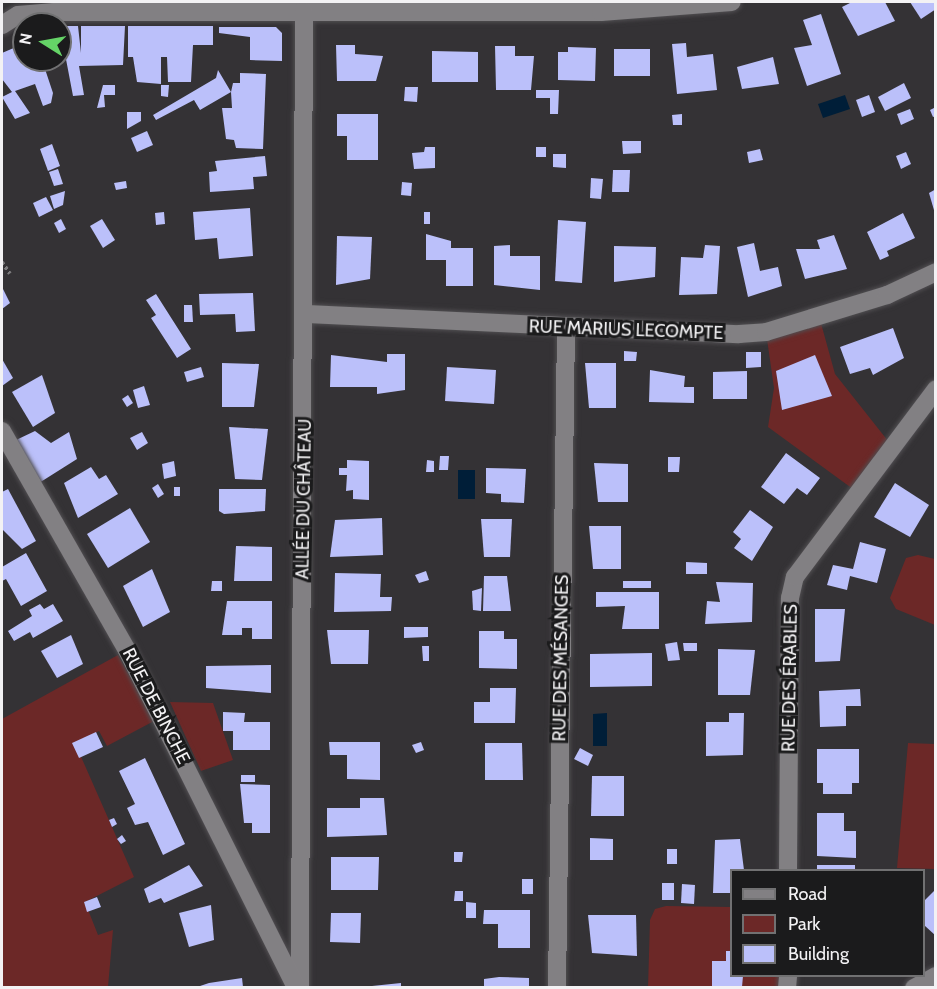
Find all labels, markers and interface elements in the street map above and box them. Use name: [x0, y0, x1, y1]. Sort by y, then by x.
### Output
north arrow: [12, 12, 72, 72]
text: N: [15, 31, 36, 46]
street label: RUE MARIUS LECOMPTE: [528, 316, 724, 344]
street label: ALLÉE DU CHÂTEAU: [292, 419, 316, 579]
street label: RUE DES MÉSANGES: [549, 574, 573, 742]
street label: RUE DES ÉRABLES: [778, 604, 802, 752]
street label: RUE DE BINCHE: [118, 645, 194, 767]
legend: [730, 869, 925, 977]
text: Road: [788, 883, 827, 905]
text: Park: [788, 913, 820, 935]
text: Building: [788, 943, 849, 965]

